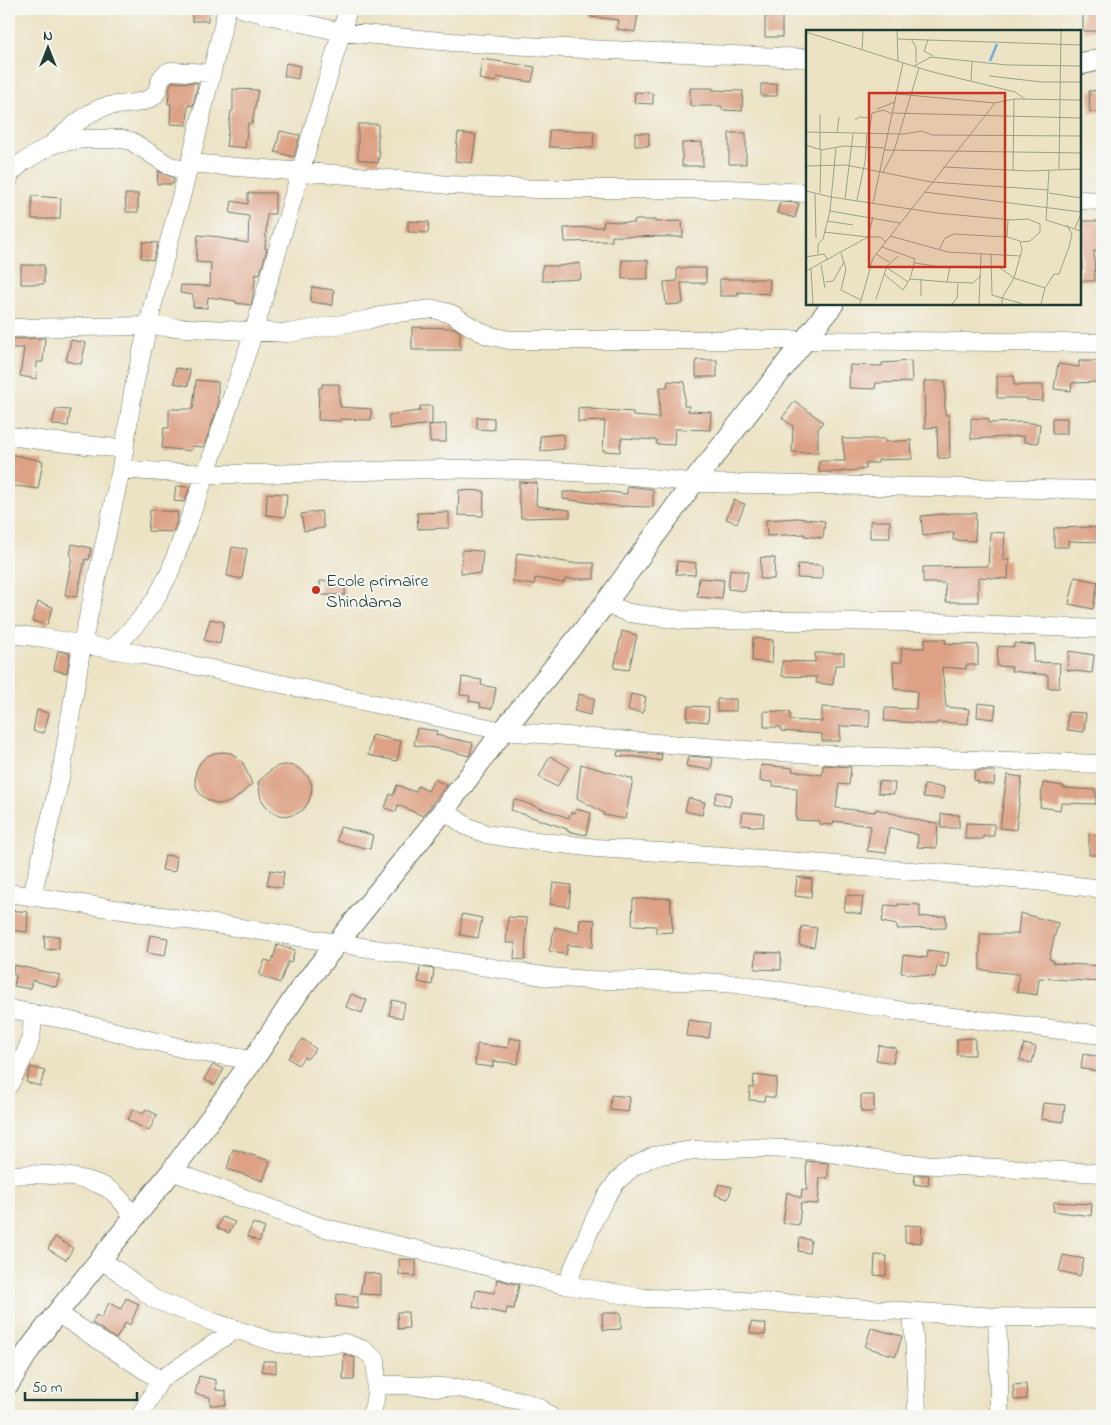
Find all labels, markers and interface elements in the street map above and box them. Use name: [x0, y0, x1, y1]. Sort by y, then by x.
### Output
north arrow: [22, 22, 72, 72]
text: N: [43, 26, 53, 47]
inset map: [806, 30, 1081, 305]
place label: Ecole primaire Shindama: [326, 569, 429, 616]
marker: Ecole primaire Shindama: [310, 584, 322, 596]
scale bar: [25, 1370, 138, 1402]
text: 50 m: [32, 1377, 63, 1399]

